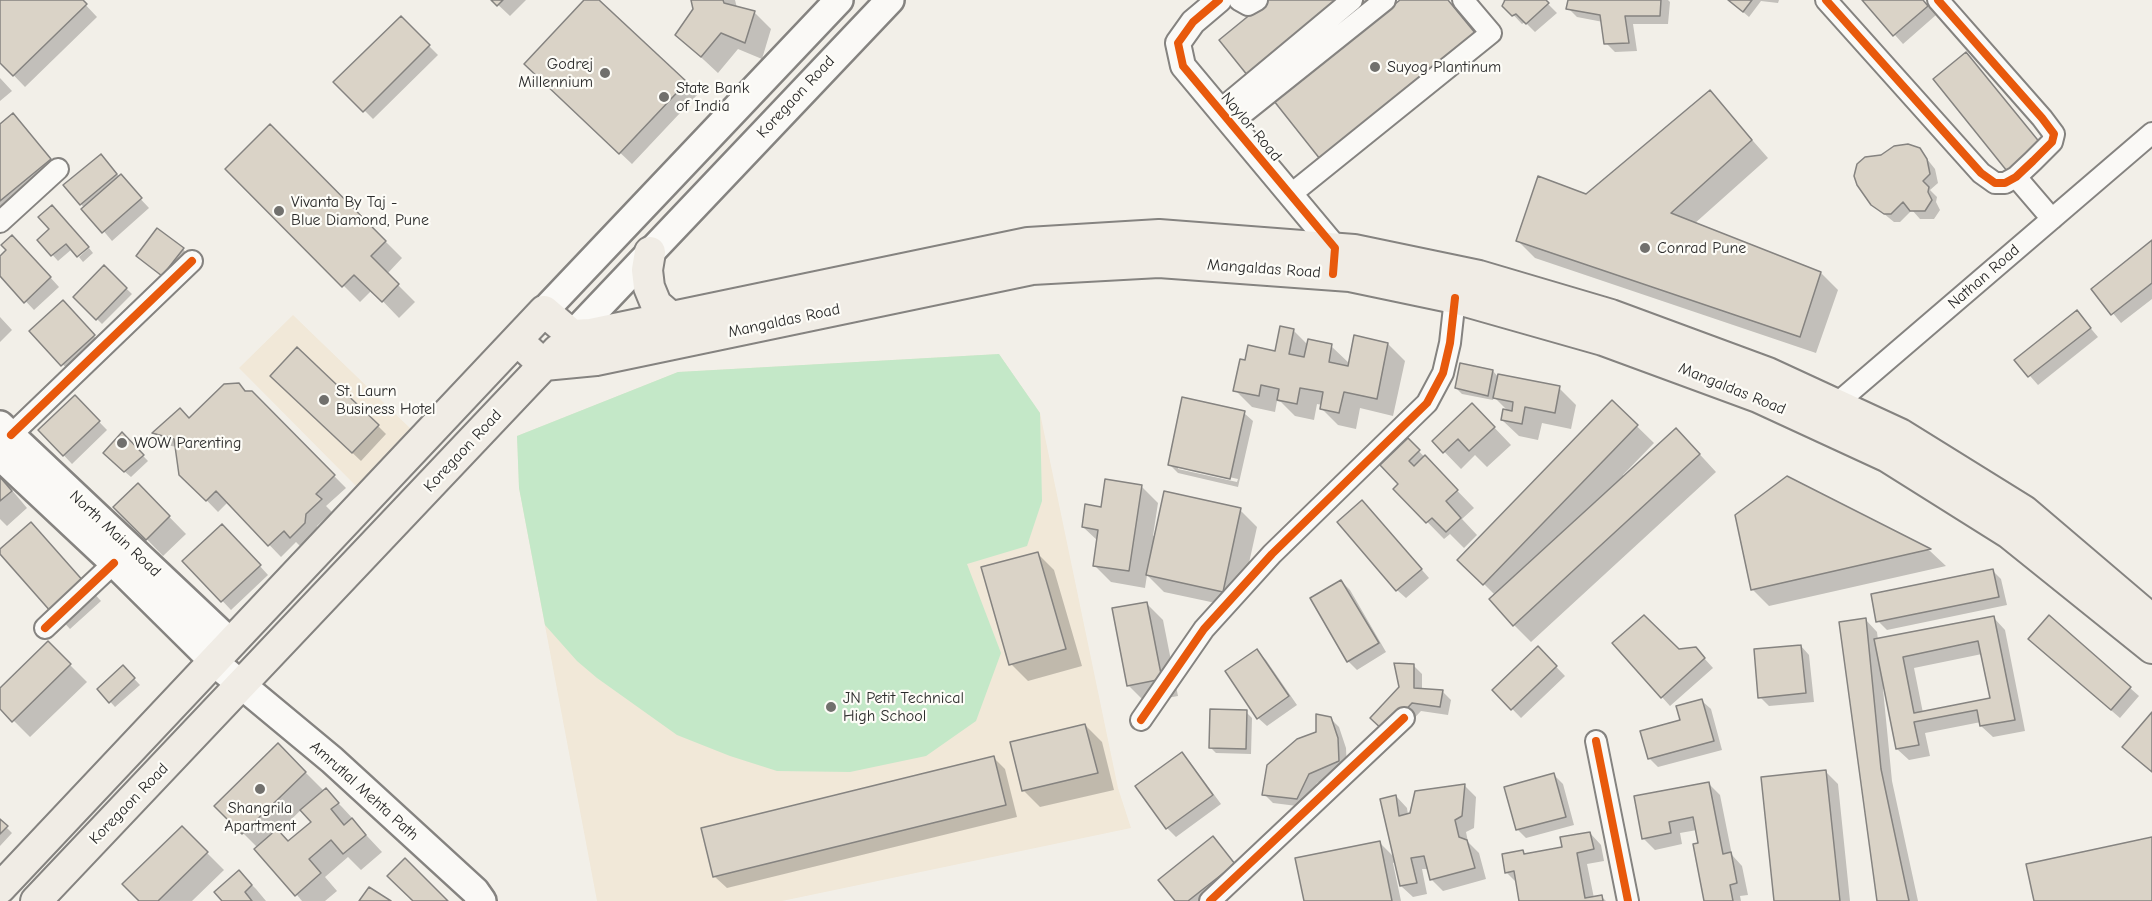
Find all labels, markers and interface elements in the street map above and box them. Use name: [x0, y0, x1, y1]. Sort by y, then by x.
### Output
street label: Koregaon Road: [753, 52, 839, 142]
place label: Godrej Millennium: [518, 54, 593, 92]
place label: Suyog Plantinum: [1387, 57, 1501, 77]
marker: Suyog Plantinum: [1368, 60, 1382, 74]
marker: Godrej Millennium: [598, 66, 612, 80]
place label: State Bank of India: [676, 78, 749, 116]
street label: Naylor Road: [1217, 89, 1285, 165]
marker: State Bank of India: [657, 90, 671, 104]
place label: Vivanta By Taj - Blue Diamond, Pune: [291, 192, 429, 230]
marker: Vivanta By Taj - Blue Diamond, Pune: [272, 204, 286, 218]
place label: Conrad Pune: [1657, 238, 1746, 258]
marker: Conrad Pune: [1638, 241, 1652, 255]
street label: Nathan Road: [1944, 241, 2024, 313]
street label: Mangaldas Road: [1206, 255, 1322, 283]
street label: Mangaldas Road: [726, 300, 842, 342]
street label: Mangaldas Road: [1676, 359, 1788, 419]
place label: St. Laurn Business Hotel: [336, 381, 435, 419]
marker: St. Laurn Business Hotel: [317, 393, 331, 407]
street label: Koregaon Road: [420, 406, 506, 496]
place label: WOW Parenting: [134, 433, 241, 453]
marker: WOW Parenting: [115, 436, 129, 450]
street label: North Main Road: [65, 487, 165, 581]
place label: JN Petit Technical High School: [843, 688, 964, 726]
marker: JN Petit Technical High School: [824, 700, 838, 714]
street label: Amrutlal Mehta Path: [306, 737, 422, 845]
street label: Koregaon Road: [85, 759, 173, 849]
marker: Shangrila Apartment: [253, 782, 267, 796]
place label: Shangrila Apartment: [224, 798, 296, 836]

